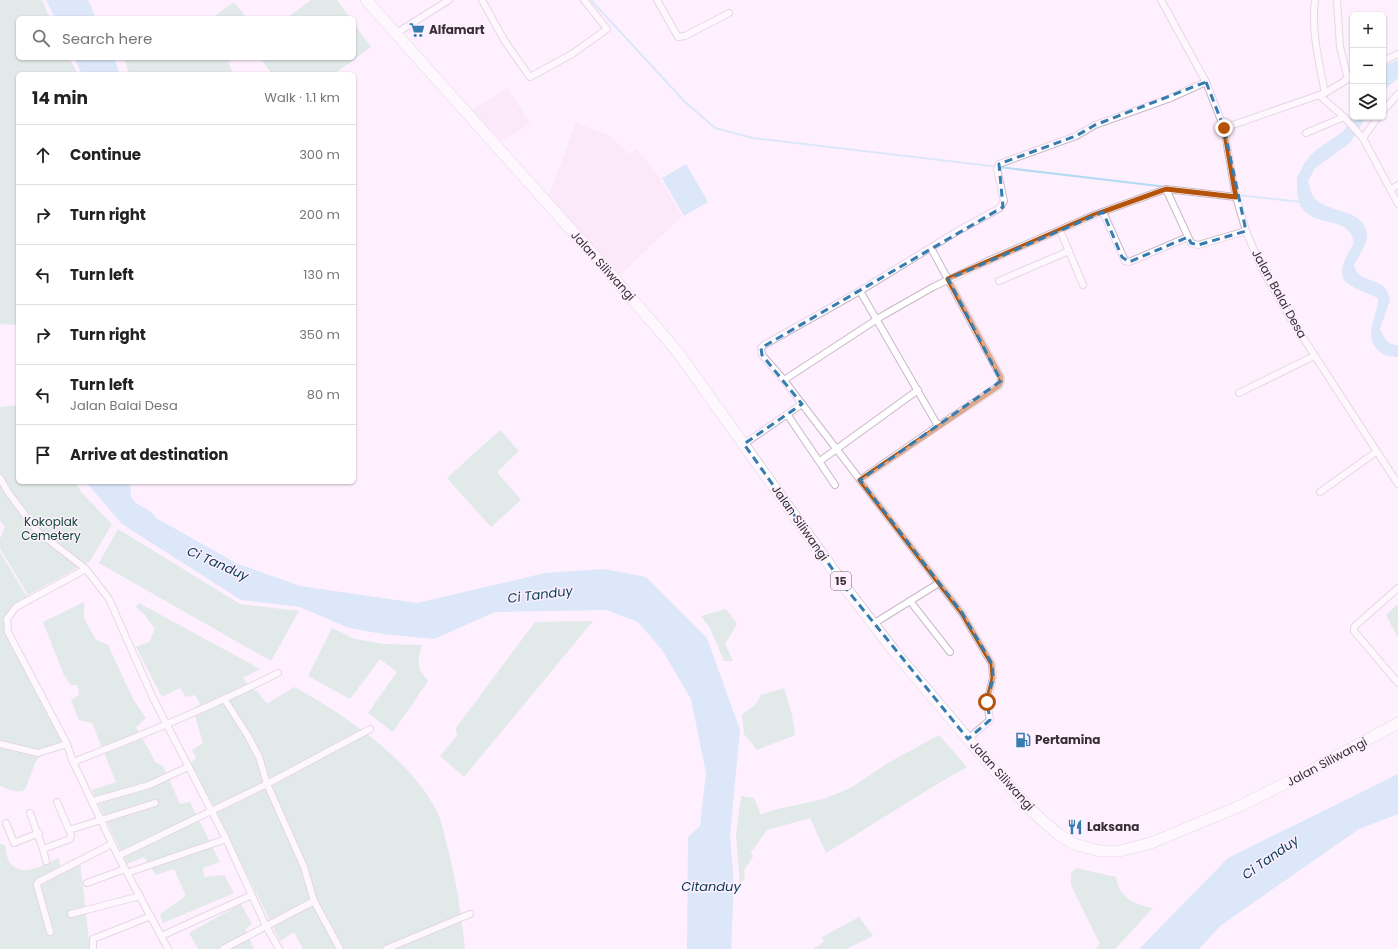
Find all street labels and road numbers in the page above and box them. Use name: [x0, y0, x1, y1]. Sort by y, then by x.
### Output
street label: Jalan Siliwangi: [567, 227, 639, 304]
street label: Jalan Balai Desa: [1248, 246, 1311, 341]
street label: Jalan Siliwangi: [768, 481, 833, 564]
road number: 15: [831, 572, 851, 590]
street label: Jalan Siliwangi: [1283, 733, 1370, 790]
street label: Jalan Siliwangi: [966, 737, 1038, 814]

